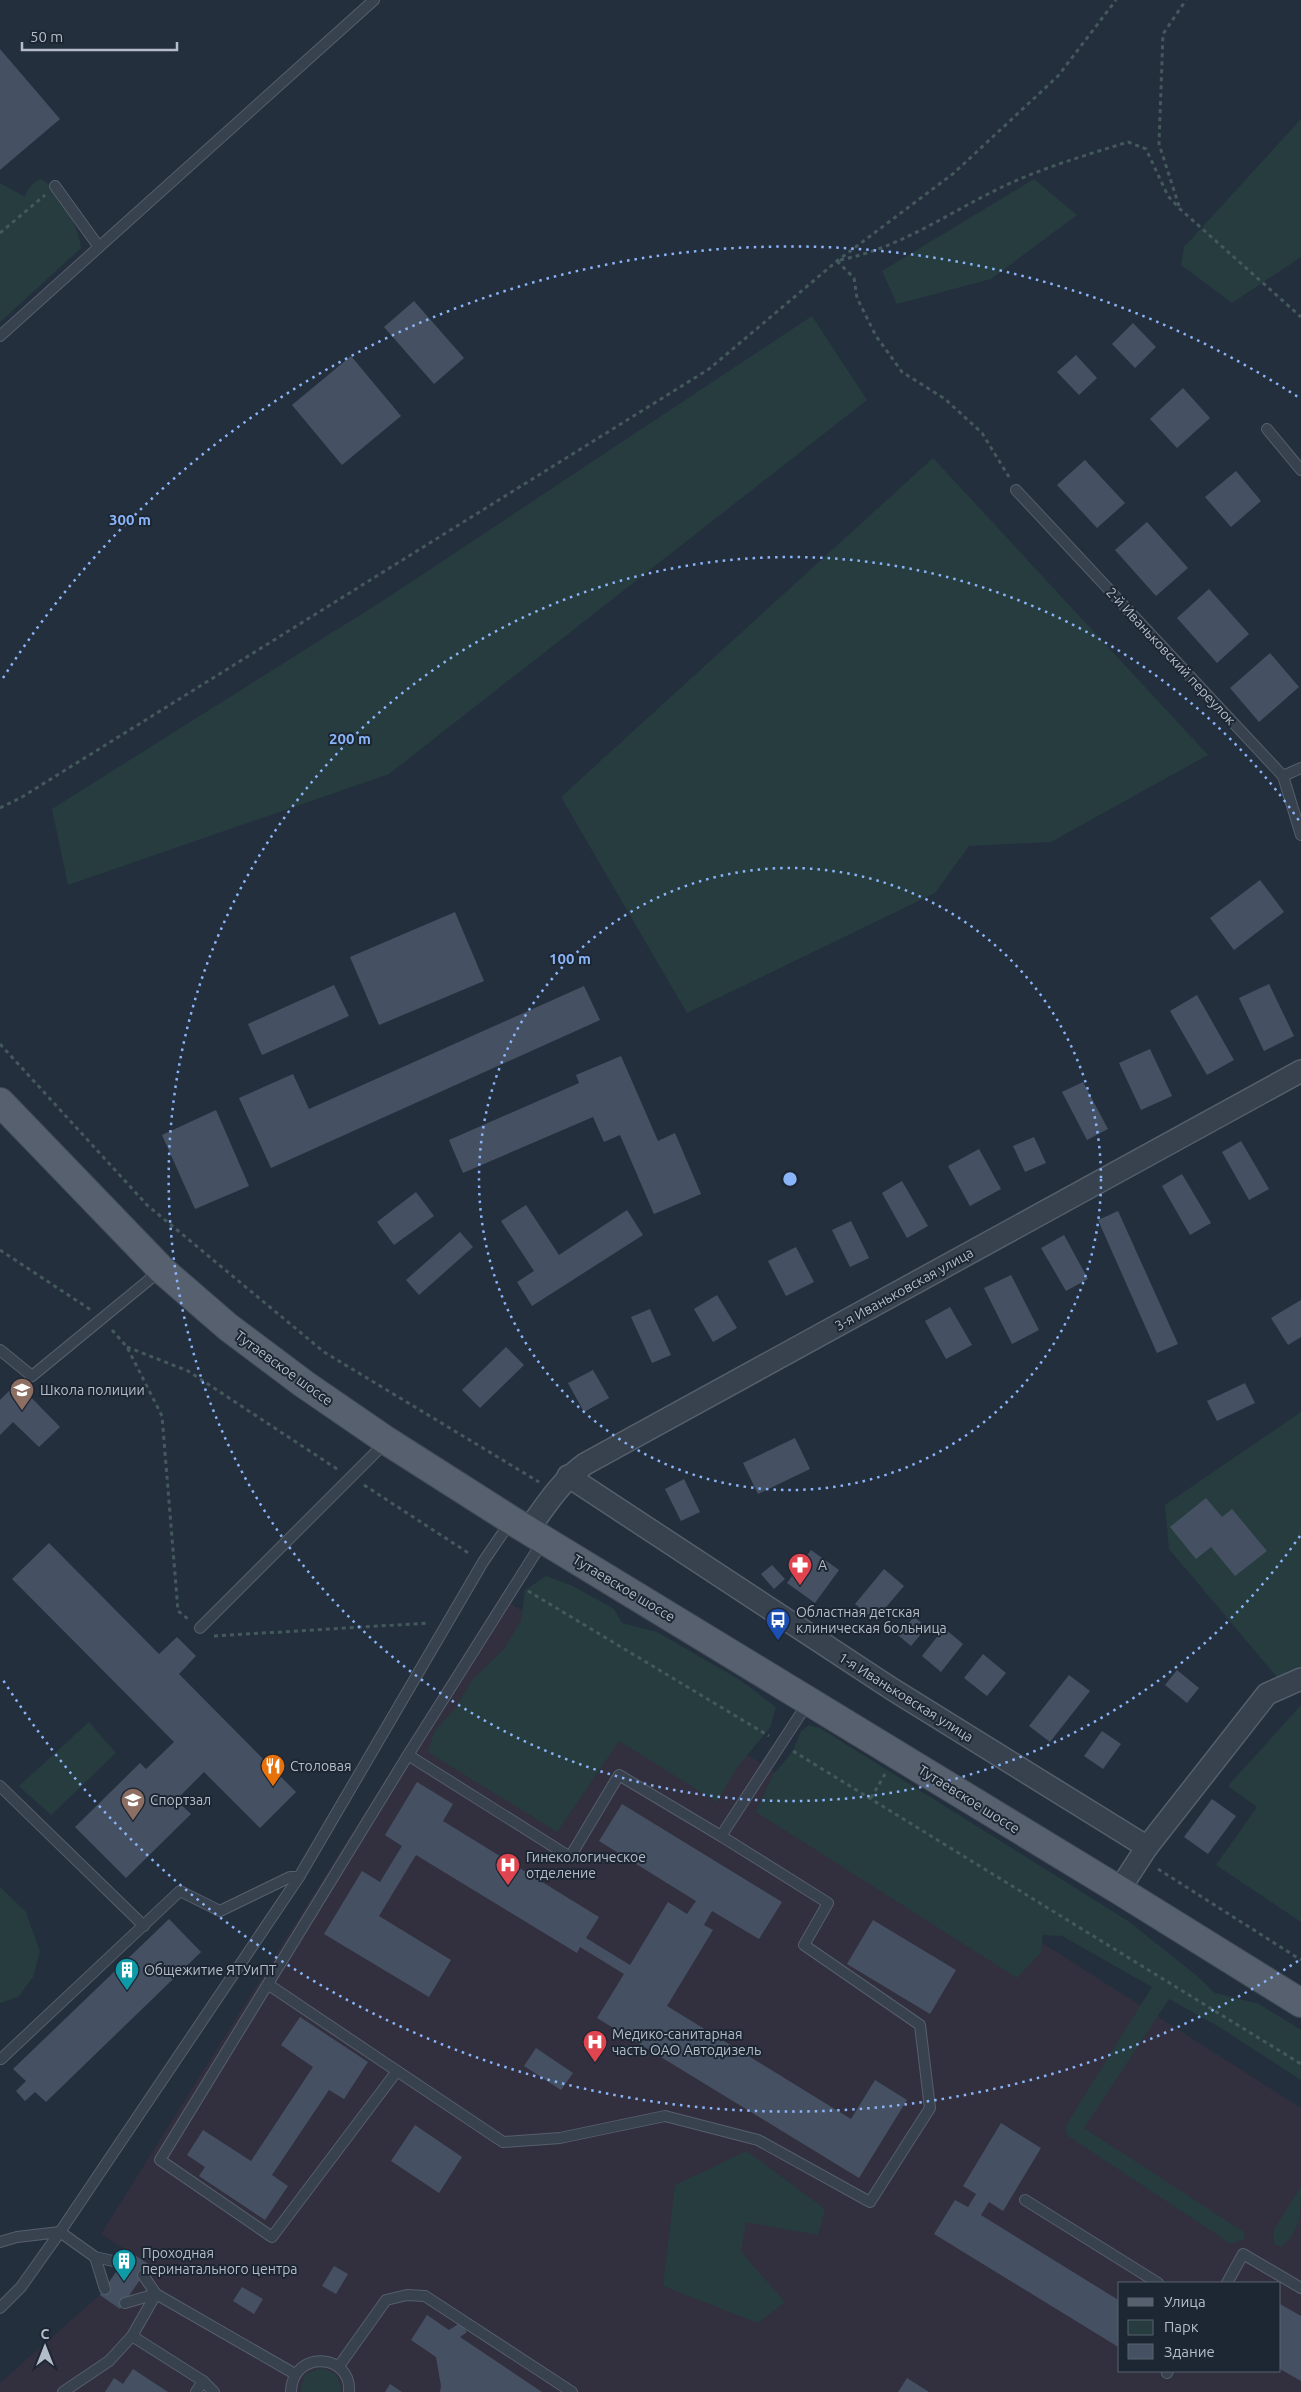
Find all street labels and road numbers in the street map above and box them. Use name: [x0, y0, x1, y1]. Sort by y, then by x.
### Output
street label: 2-й Иваньковский переулок: [1103, 584, 1239, 728]
street label: 3-я Иваньковская улица: [832, 1244, 976, 1334]
street label: Тутаевское шоссе: [232, 1327, 336, 1409]
street label: Тутаевское шоссе: [570, 1551, 678, 1625]
street label: 1-я Иваньковская улица: [836, 1649, 976, 1745]
street label: Тутаевское шоссе: [915, 1761, 1023, 1837]

